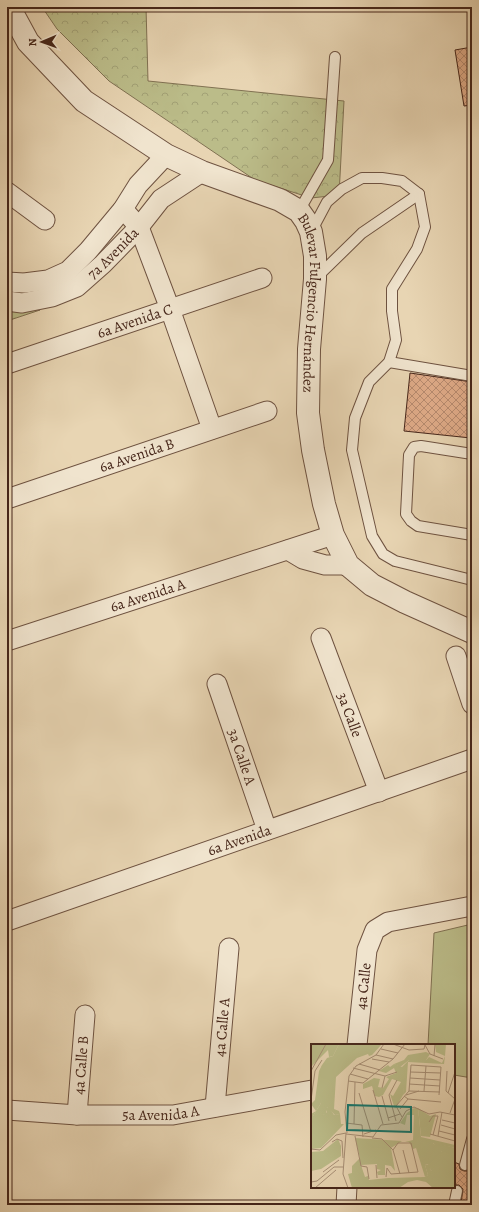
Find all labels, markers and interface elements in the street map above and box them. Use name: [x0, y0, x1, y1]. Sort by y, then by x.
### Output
north arrow: [22, 22, 62, 62]
text: N: [25, 38, 40, 47]
street label: Bulevar Fulgencio Hernández: [293, 209, 325, 393]
street label: 7a Avenida: [83, 223, 143, 283]
street label: 6a Avenida C: [95, 299, 175, 343]
street label: 6a Avenida B: [97, 433, 177, 477]
street label: 6a Avenida A: [108, 574, 188, 617]
street label: 3a Calle: [332, 689, 368, 740]
street label: 3a Calle A: [223, 726, 261, 788]
street label: 6a Avenida: [205, 820, 274, 860]
street label: 4a Calle: [351, 962, 376, 1011]
street label: 4a Calle A: [209, 997, 235, 1058]
street label: 4a Calle B: [69, 1035, 93, 1095]
inset map: [311, 1044, 455, 1188]
street label: 5a Avenida A: [122, 1100, 201, 1125]

